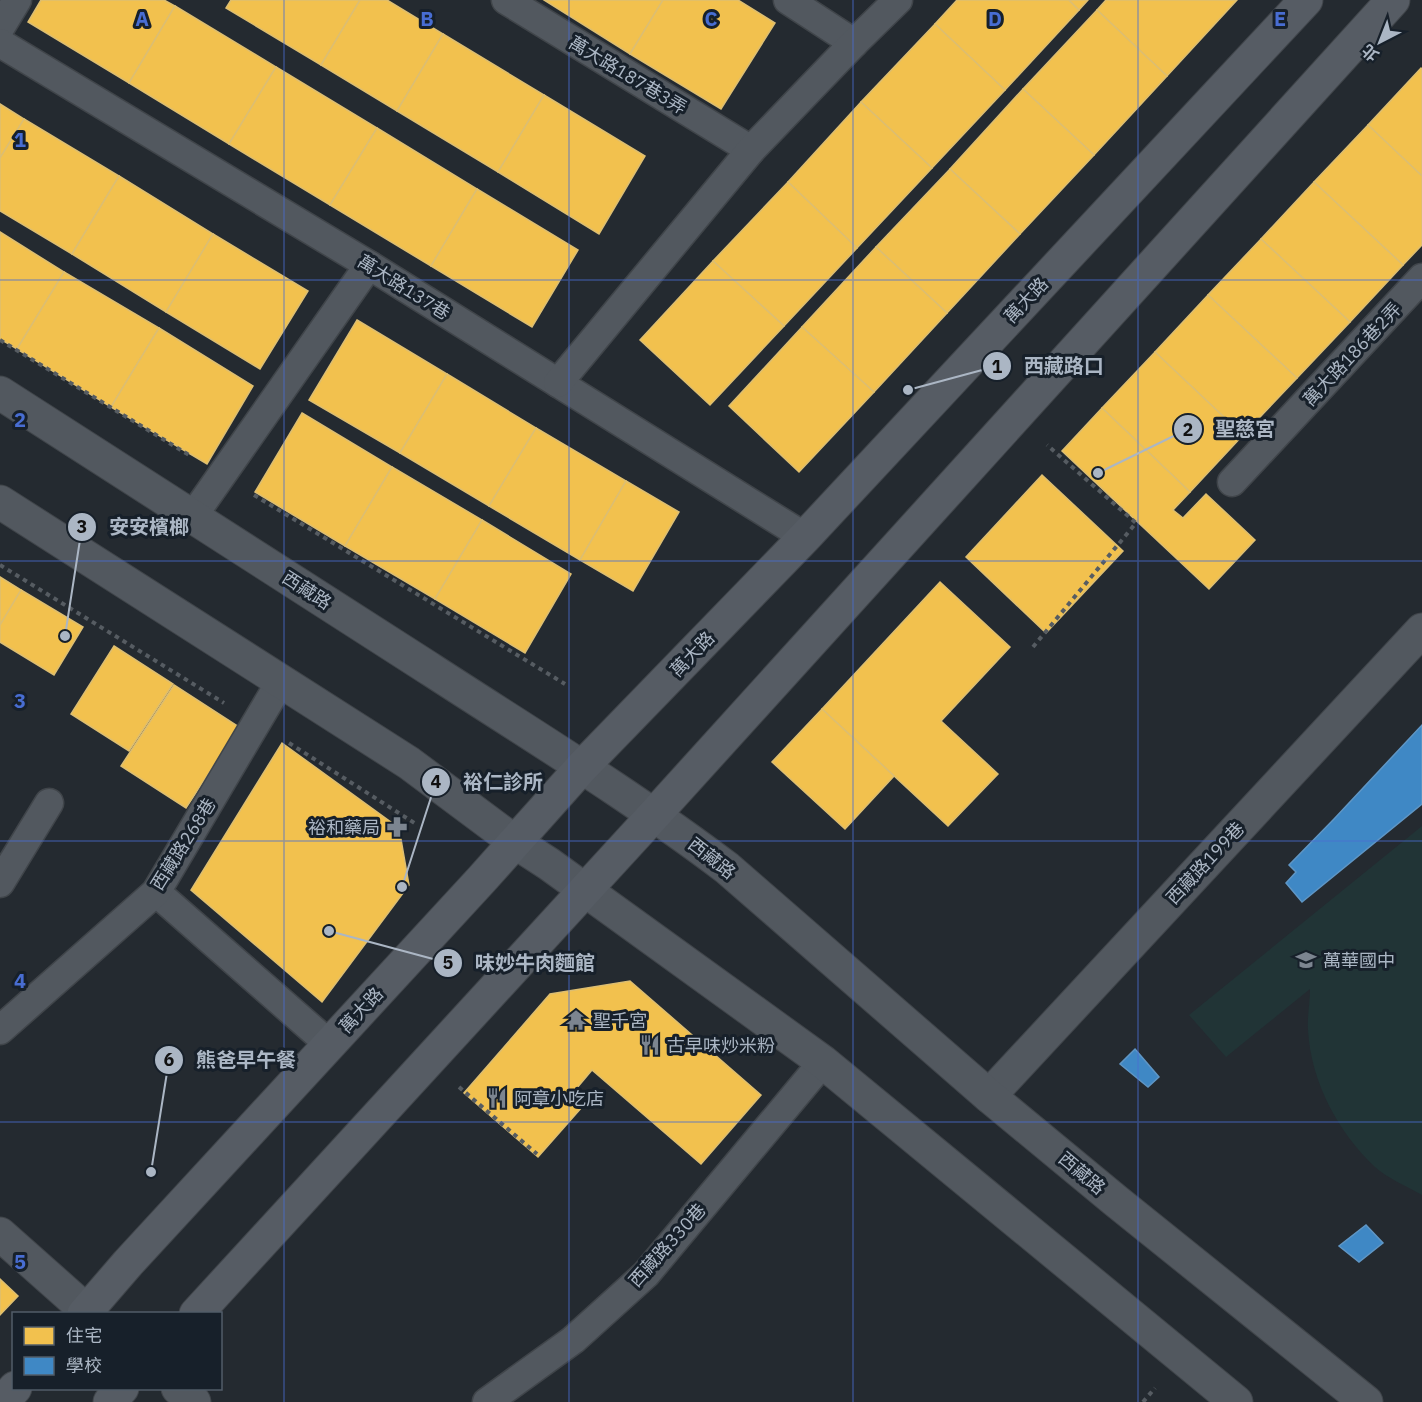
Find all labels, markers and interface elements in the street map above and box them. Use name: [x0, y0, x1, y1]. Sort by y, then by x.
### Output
text: A: [135, 5, 149, 32]
text: B: [420, 5, 434, 32]
text: C: [704, 5, 718, 32]
text: D: [988, 5, 1002, 32]
text: E: [1274, 5, 1286, 32]
north arrow: [1350, 12, 1410, 72]
street label: 萬大路187巷3弄: [565, 31, 691, 119]
text: 北: [1357, 40, 1383, 66]
text: 1: [14, 126, 26, 153]
street label: 萬大路137巷: [354, 250, 454, 324]
street label: 萬大路: [999, 272, 1053, 328]
street label: 萬大路186巷2弄: [1298, 297, 1406, 411]
callout: 西藏路口: [982, 347, 1116, 385]
text: 西藏路口: [1024, 352, 1104, 379]
text: 1: [992, 355, 1003, 378]
text: 2: [14, 406, 26, 433]
callout: 聖慈宮: [1173, 410, 1287, 448]
text: 聖慈宮: [1215, 415, 1275, 442]
text: 2: [1183, 418, 1193, 441]
callout: 安安檳榔: [67, 508, 201, 546]
text: 安安檳榔: [109, 513, 189, 540]
text: 3: [77, 515, 87, 538]
street label: 西藏路: [278, 566, 336, 614]
street label: 萬大路: [665, 627, 719, 681]
text: 3: [14, 687, 26, 714]
callout: 裕仁診所: [421, 763, 555, 801]
text: 裕仁診所: [463, 768, 543, 795]
text: 4: [431, 770, 442, 793]
street label: 西藏路268巷: [146, 794, 220, 894]
pharmacy icon: 裕和藥局: [385, 815, 409, 839]
place label: 裕和藥局: [308, 816, 380, 839]
street label: 西藏路199巷: [1161, 817, 1249, 909]
street label: 西藏路: [684, 832, 740, 884]
callout: 味妙牛肉麵館: [433, 944, 607, 982]
school or university icon: 萬華國中: [1294, 948, 1318, 972]
text: 味妙牛肉麵館: [475, 949, 595, 976]
place label: 萬華國中: [1323, 949, 1395, 972]
text: 5: [443, 951, 454, 974]
text: 4: [14, 967, 26, 994]
street label: 萬大路: [334, 982, 388, 1038]
temple icon: 聖千宮: [564, 1008, 588, 1032]
place label: 聖千宮: [593, 1009, 647, 1032]
restaurant icon: 古早味炒米粉: [638, 1033, 662, 1057]
place label: 古早味炒米粉: [667, 1034, 775, 1057]
callout: 熊爸早午餐: [154, 1041, 308, 1079]
text: 熊爸早午餐: [196, 1046, 296, 1073]
text: 6: [164, 1048, 175, 1071]
restaurant icon: 阿章小吃店: [485, 1086, 509, 1110]
place label: 阿章小吃店: [514, 1087, 604, 1110]
street label: 西藏路: [1054, 1147, 1110, 1199]
street label: 西藏路330巷: [624, 1199, 710, 1291]
text: 5: [14, 1248, 26, 1275]
legend: [12, 1312, 222, 1390]
text: 住宅: [66, 1324, 102, 1347]
text: 學校: [66, 1354, 102, 1377]

